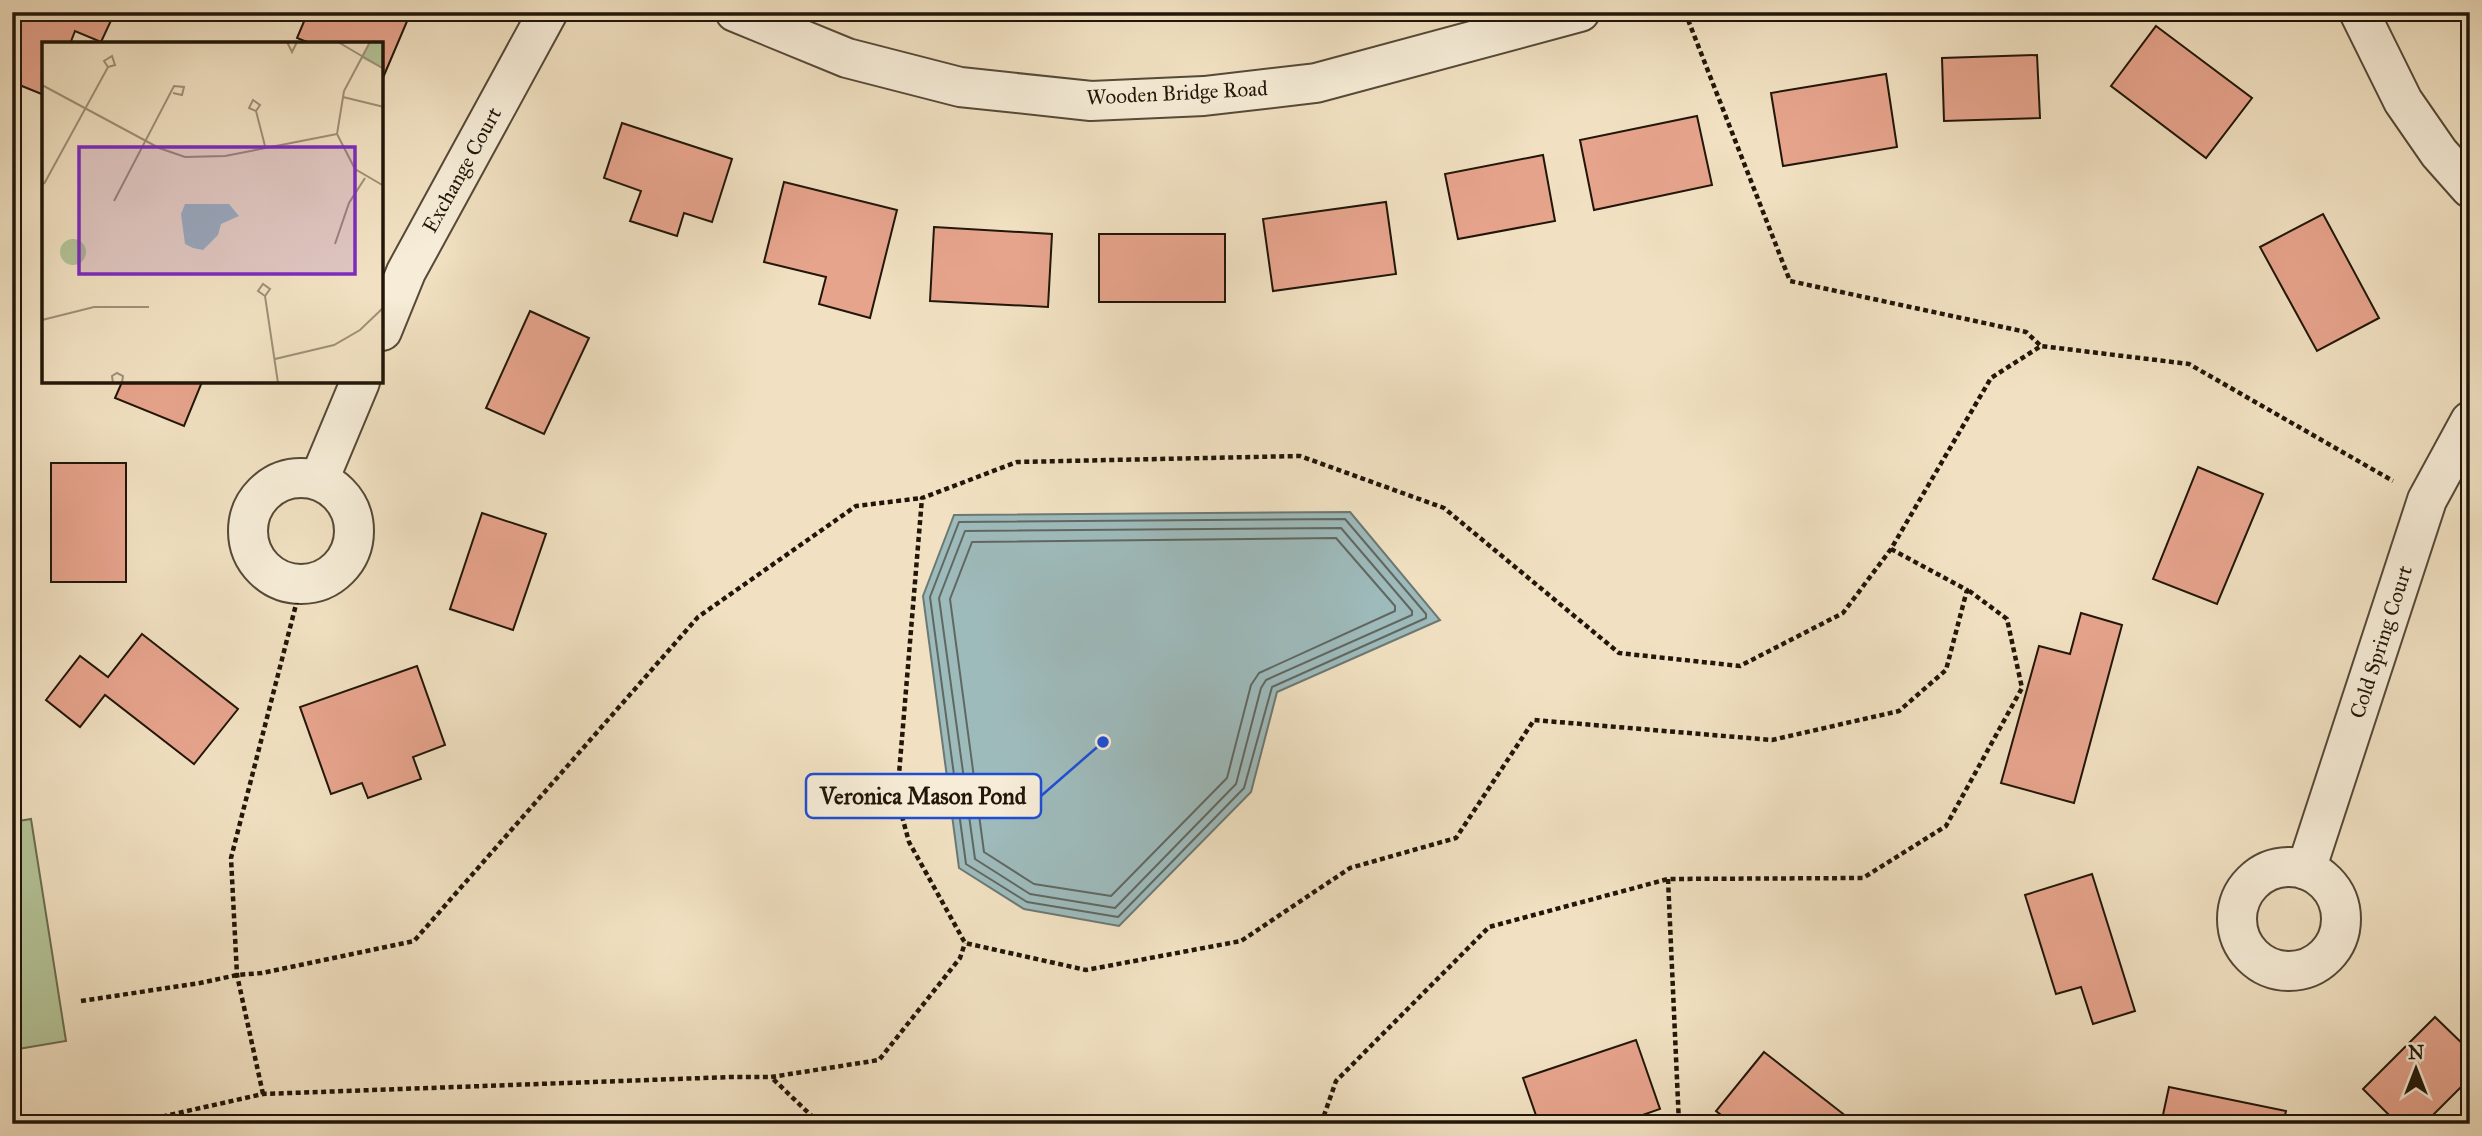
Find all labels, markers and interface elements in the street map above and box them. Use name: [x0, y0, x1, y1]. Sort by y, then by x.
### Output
inset map: [42, 42, 383, 383]
street label: Wooden Bridge Road: [1086, 75, 1269, 111]
street label: Exchange Court: [417, 102, 507, 237]
street label: Cold Spring Court: [2344, 562, 2418, 722]
callout: Veronica Mason Pond: [806, 774, 1041, 818]
text: Veronica Mason Pond: [819, 782, 1027, 810]
north arrow: [2380, 1034, 2450, 1104]
text: N: [2408, 1041, 2424, 1064]

